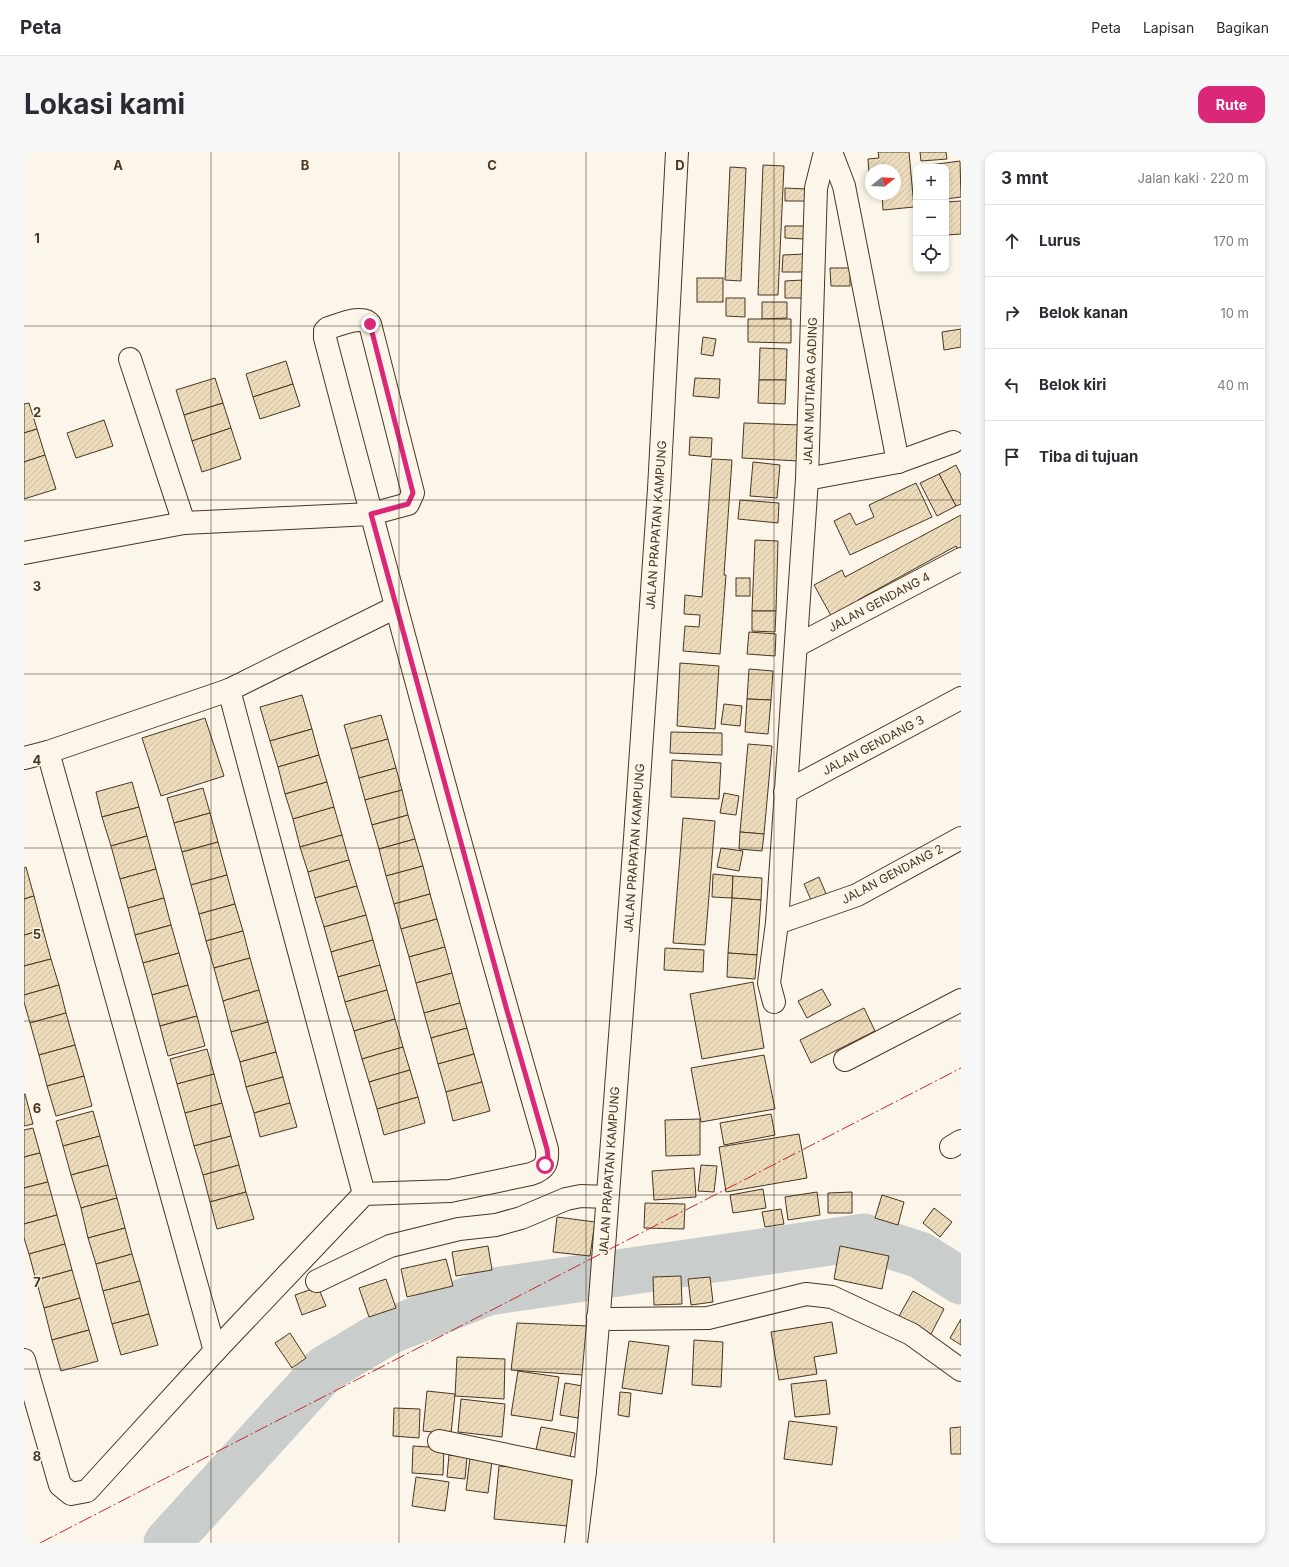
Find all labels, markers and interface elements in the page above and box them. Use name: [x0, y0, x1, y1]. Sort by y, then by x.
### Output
text: Peta: [20, 16, 62, 39]
text: Peta: [1091, 19, 1121, 36]
text: Lapisan: [1143, 19, 1194, 36]
text: Bagikan: [1216, 19, 1269, 36]
button: Rute: [1198, 86, 1265, 123]
text: Lokasi kami: [24, 87, 185, 121]
text: A: [113, 157, 123, 173]
text: B: [301, 157, 310, 173]
text: C: [487, 157, 497, 173]
text: D: [675, 157, 685, 173]
north arrow: [865, 164, 901, 200]
map controls: [913, 164, 949, 272]
button: +: [913, 164, 949, 200]
text: 3 mnt: [1001, 168, 1048, 188]
text: Jalan kaki · 220 m: [1138, 170, 1249, 186]
button: −: [913, 200, 949, 236]
text: 1: [34, 230, 40, 246]
icon: ahead: [1001, 230, 1023, 252]
text: Lurus: [1039, 231, 1081, 250]
text: 170 m: [1213, 233, 1249, 249]
button: locate: [913, 236, 949, 272]
icon: right: [1001, 302, 1023, 324]
text: Belok kanan: [1039, 303, 1128, 322]
text: 10 m: [1220, 305, 1249, 321]
route end: [361, 315, 379, 333]
street label: JALAN MUTIARA GADING: [800, 317, 820, 465]
icon: left: [1001, 374, 1023, 396]
text: Belok kiri: [1039, 375, 1106, 394]
text: 40 m: [1217, 377, 1249, 393]
text: 2: [33, 404, 41, 420]
street label: JALAN PRAPATAN KAMPUNG: [643, 440, 669, 610]
icon: arrive: [1001, 446, 1023, 468]
text: Tiba di tujuan: [1039, 447, 1138, 466]
street label: JALAN GENDANG 4: [825, 569, 933, 635]
text: 3: [33, 578, 41, 594]
street label: JALAN GENDANG 3: [820, 712, 926, 778]
text: 4: [33, 752, 42, 768]
street label: JALAN PRAPATAN KAMPUNG: [621, 763, 647, 933]
street label: JALAN GENDANG 2: [839, 841, 945, 907]
text: 5: [33, 926, 41, 942]
street label: JALAN PRAPATAN KAMPUNG: [596, 1086, 622, 1256]
text: 6: [33, 1100, 41, 1116]
route start: [536, 1156, 554, 1174]
text: 7: [33, 1274, 41, 1290]
text: 8: [33, 1448, 41, 1464]

